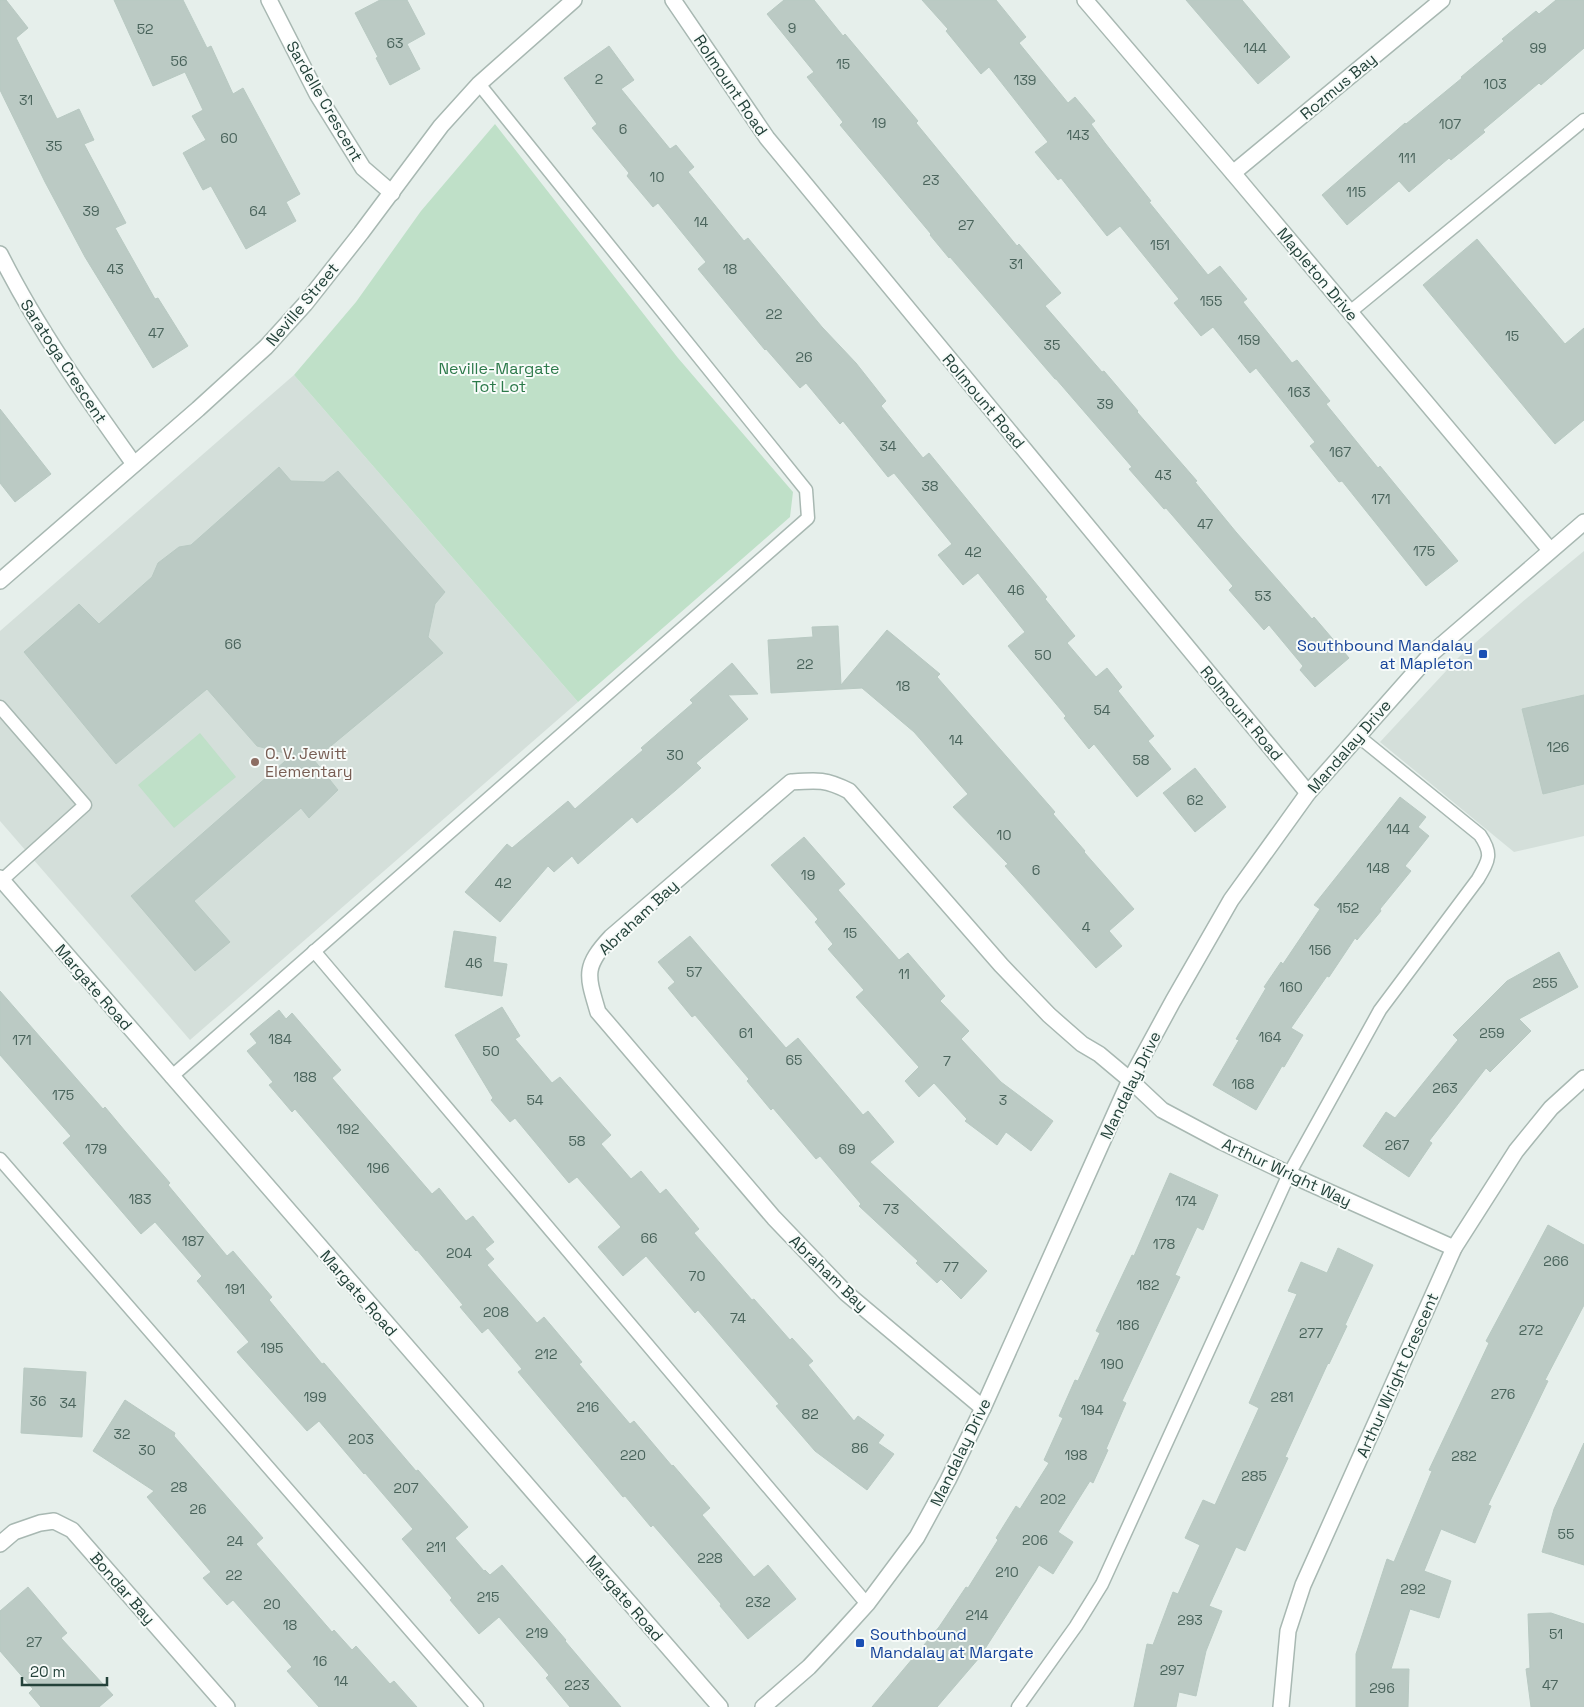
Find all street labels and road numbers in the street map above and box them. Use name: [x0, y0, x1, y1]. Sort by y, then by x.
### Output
street label: Rolmount Road: [689, 31, 772, 140]
street label: Sardelle Crescent: [282, 37, 368, 165]
street label: Rozmus Bay: [1296, 48, 1381, 124]
street label: Mapleton Drive: [1272, 223, 1363, 325]
street label: Neville Street: [261, 258, 343, 350]
street label: Saratoga Crescent: [16, 295, 112, 427]
street label: Rolmount Road: [938, 350, 1029, 453]
street label: Rolmount Road: [1196, 662, 1287, 765]
street label: Mandalay Drive: [1303, 695, 1396, 798]
street label: Abraham Bay: [594, 875, 683, 960]
street label: Margate Road: [50, 940, 137, 1035]
street label: Mandalay Drive: [1095, 1028, 1166, 1143]
street label: Arthur Wright Way: [1219, 1133, 1355, 1212]
street label: Abraham Bay: [785, 1231, 872, 1316]
street label: Margate Road: [315, 1246, 402, 1341]
street label: Arthur Wright Crescent: [1352, 1290, 1443, 1461]
street label: Mandalay Drive: [925, 1395, 996, 1510]
street label: Bondar Bay: [85, 1548, 160, 1629]
street label: Margate Road: [581, 1551, 668, 1646]

